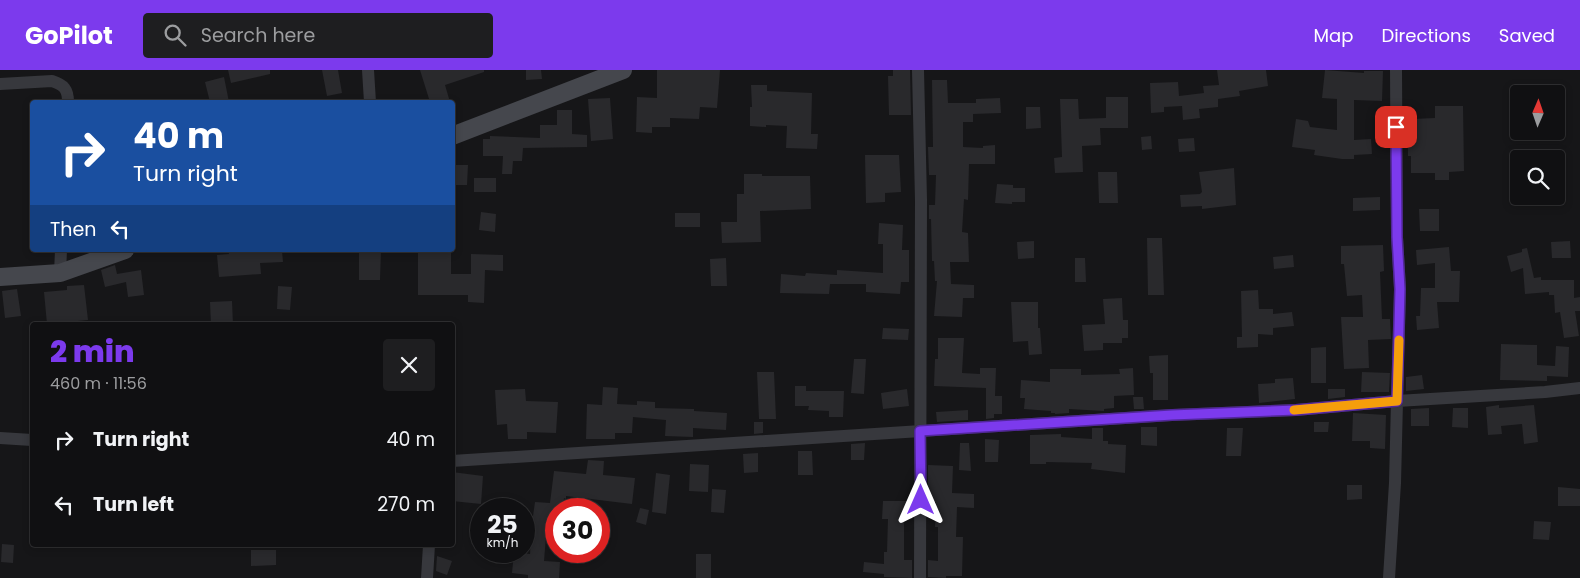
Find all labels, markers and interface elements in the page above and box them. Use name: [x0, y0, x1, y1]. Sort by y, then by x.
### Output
search box: [143, 13, 493, 58]
text: GoPilot: [25, 19, 113, 52]
icon: search: [161, 21, 189, 49]
text: Search here: [201, 22, 315, 49]
text: Map: [1314, 23, 1353, 48]
text: Directions: [1381, 23, 1471, 48]
text: Saved: [1499, 23, 1555, 48]
north arrow: [1510, 85, 1565, 140]
map controls: [1510, 85, 1565, 205]
pin: [1375, 106, 1417, 148]
text: 40 m: [133, 111, 224, 160]
icon: arrive: [1382, 113, 1410, 141]
icon: right: [50, 120, 115, 185]
button: search: [1510, 150, 1565, 205]
text: Turn right: [133, 158, 238, 189]
icon: left: [106, 215, 134, 243]
text: Then: [50, 216, 96, 243]
text: 2 min: [50, 330, 135, 373]
button: close: [383, 339, 435, 391]
text: 460 m · 11:56: [50, 372, 147, 395]
icon: right: [50, 426, 78, 454]
text: Turn right: [93, 426, 189, 453]
text: 40 m: [386, 426, 435, 453]
position arrow: [894, 473, 946, 525]
icon: left: [50, 491, 78, 519]
text: Turn left: [93, 491, 174, 518]
text: 270 m: [377, 491, 435, 518]
speed limit sign: 30: [545, 498, 610, 563]
text: 25: [487, 507, 518, 542]
text: km/h: [487, 534, 518, 551]

